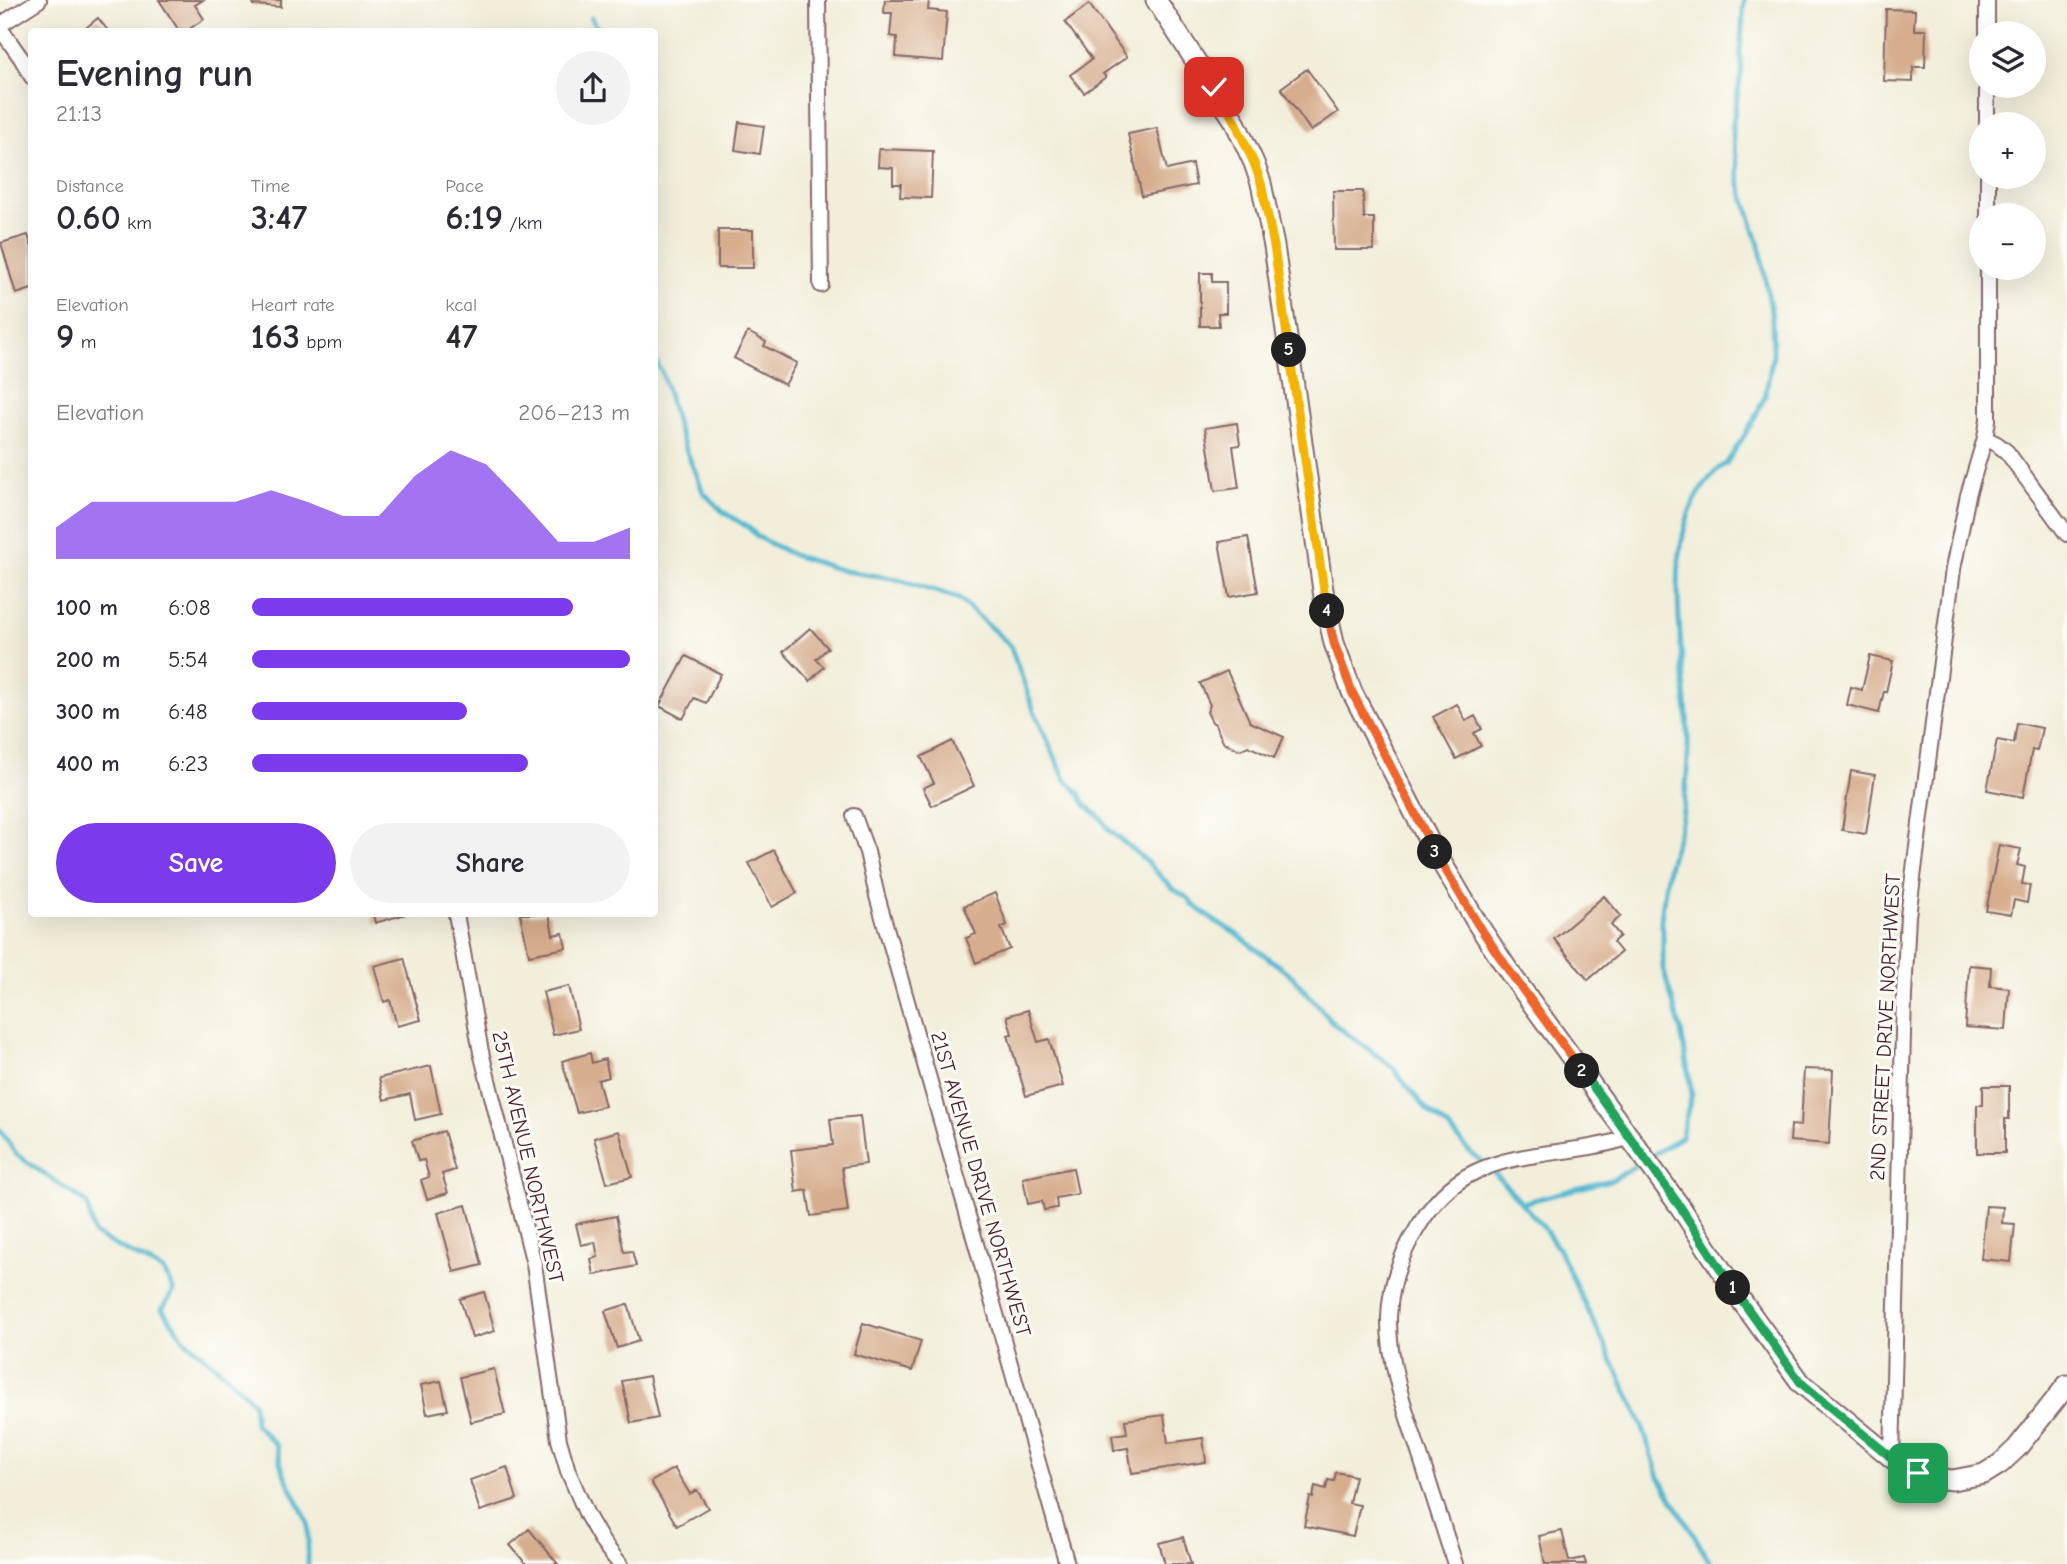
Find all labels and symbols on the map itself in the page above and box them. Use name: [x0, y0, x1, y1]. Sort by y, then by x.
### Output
pin: [1184, 57, 1244, 117]
pin: 5: [1272, 332, 1306, 368]
pin: 4: [1310, 594, 1344, 628]
pin: 3: [1418, 834, 1452, 870]
street label: 2ND STREET DRIVE NORTHWEST: [1865, 873, 1905, 1181]
street label: 25TH AVENUE NORTHWEST: [487, 1029, 569, 1286]
street label: 21ST AVENUE DRIVE NORTHWEST: [926, 1029, 1036, 1339]
pin: 2: [1564, 1054, 1600, 1088]
pin: 1: [1716, 1270, 1750, 1306]
pin: [1888, 1443, 1948, 1503]

